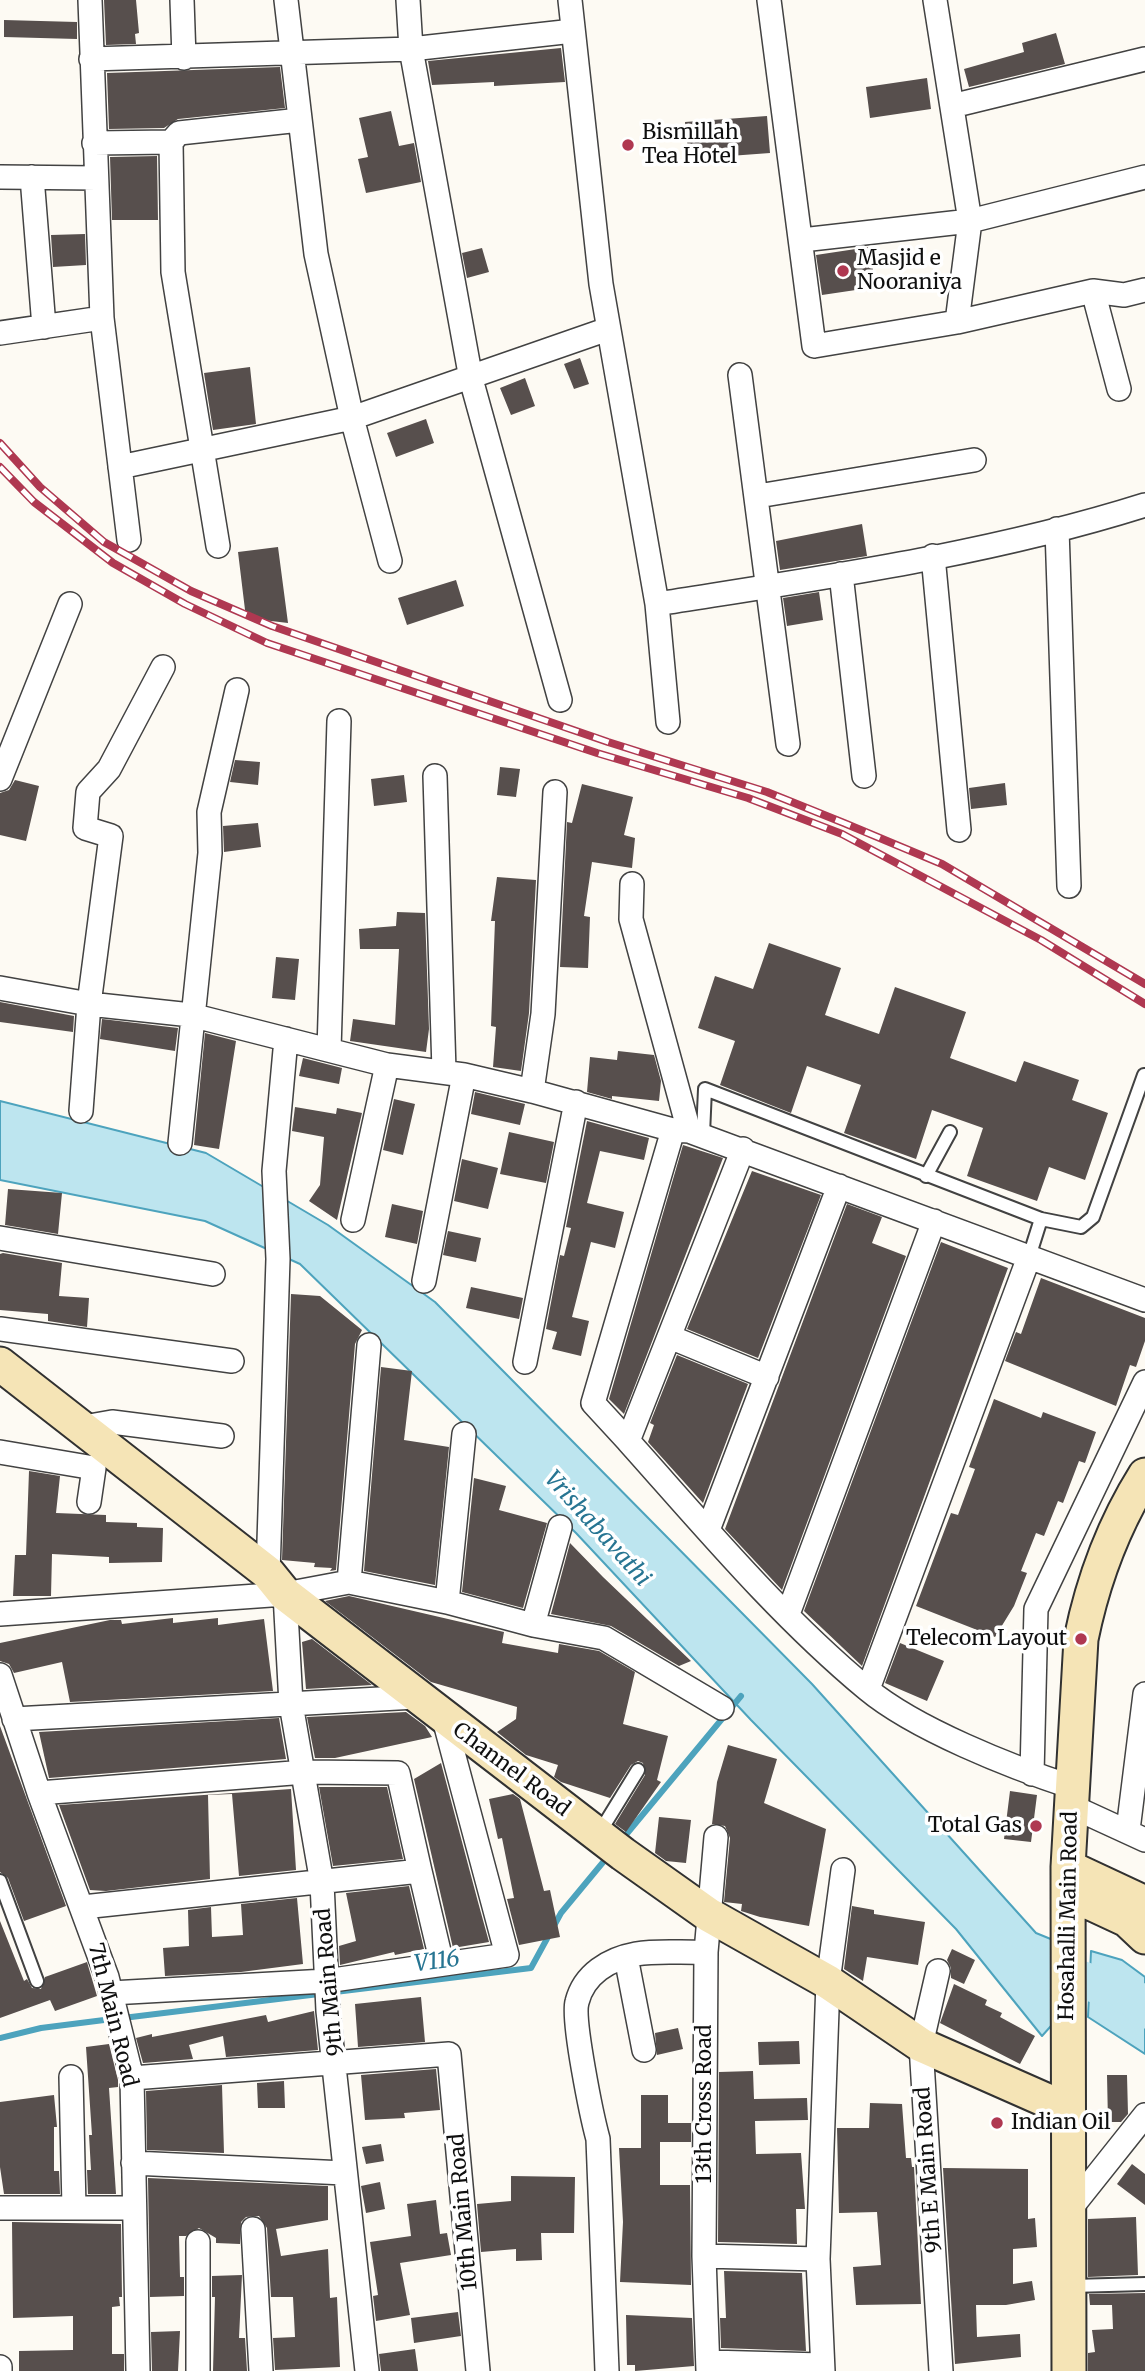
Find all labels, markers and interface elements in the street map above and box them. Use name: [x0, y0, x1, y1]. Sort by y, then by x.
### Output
place label: Bismillah Tea Hotel: [642, 120, 739, 170]
marker: Bismillah Tea Hotel: [620, 137, 636, 153]
place label: Masjid e Nooraniya: [857, 246, 962, 296]
marker: Masjid e Nooraniya: [835, 263, 851, 279]
water label: Vrishabavathi: [538, 1466, 656, 1592]
place label: Telecom Layout: [906, 1626, 1067, 1652]
marker: Telecom Layout: [1073, 1631, 1089, 1647]
street label: Channel Road: [447, 1718, 575, 1822]
street label: Hosahalli Main Road: [1055, 1811, 1083, 2021]
place label: Total Gas: [928, 1813, 1022, 1839]
marker: Total Gas: [1028, 1818, 1044, 1834]
street label: 9th Main Road: [311, 1907, 349, 2057]
street label: 7th Main Road: [82, 1940, 142, 2090]
water label: V116: [413, 1946, 461, 1978]
street label: 13th Cross Road: [692, 2025, 718, 2183]
street label: 9th E Main Road: [911, 2086, 947, 2254]
place label: Indian Oil: [1011, 2110, 1111, 2136]
marker: Indian Oil: [989, 2115, 1005, 2131]
street label: 10th Main Road: [445, 2132, 483, 2292]

